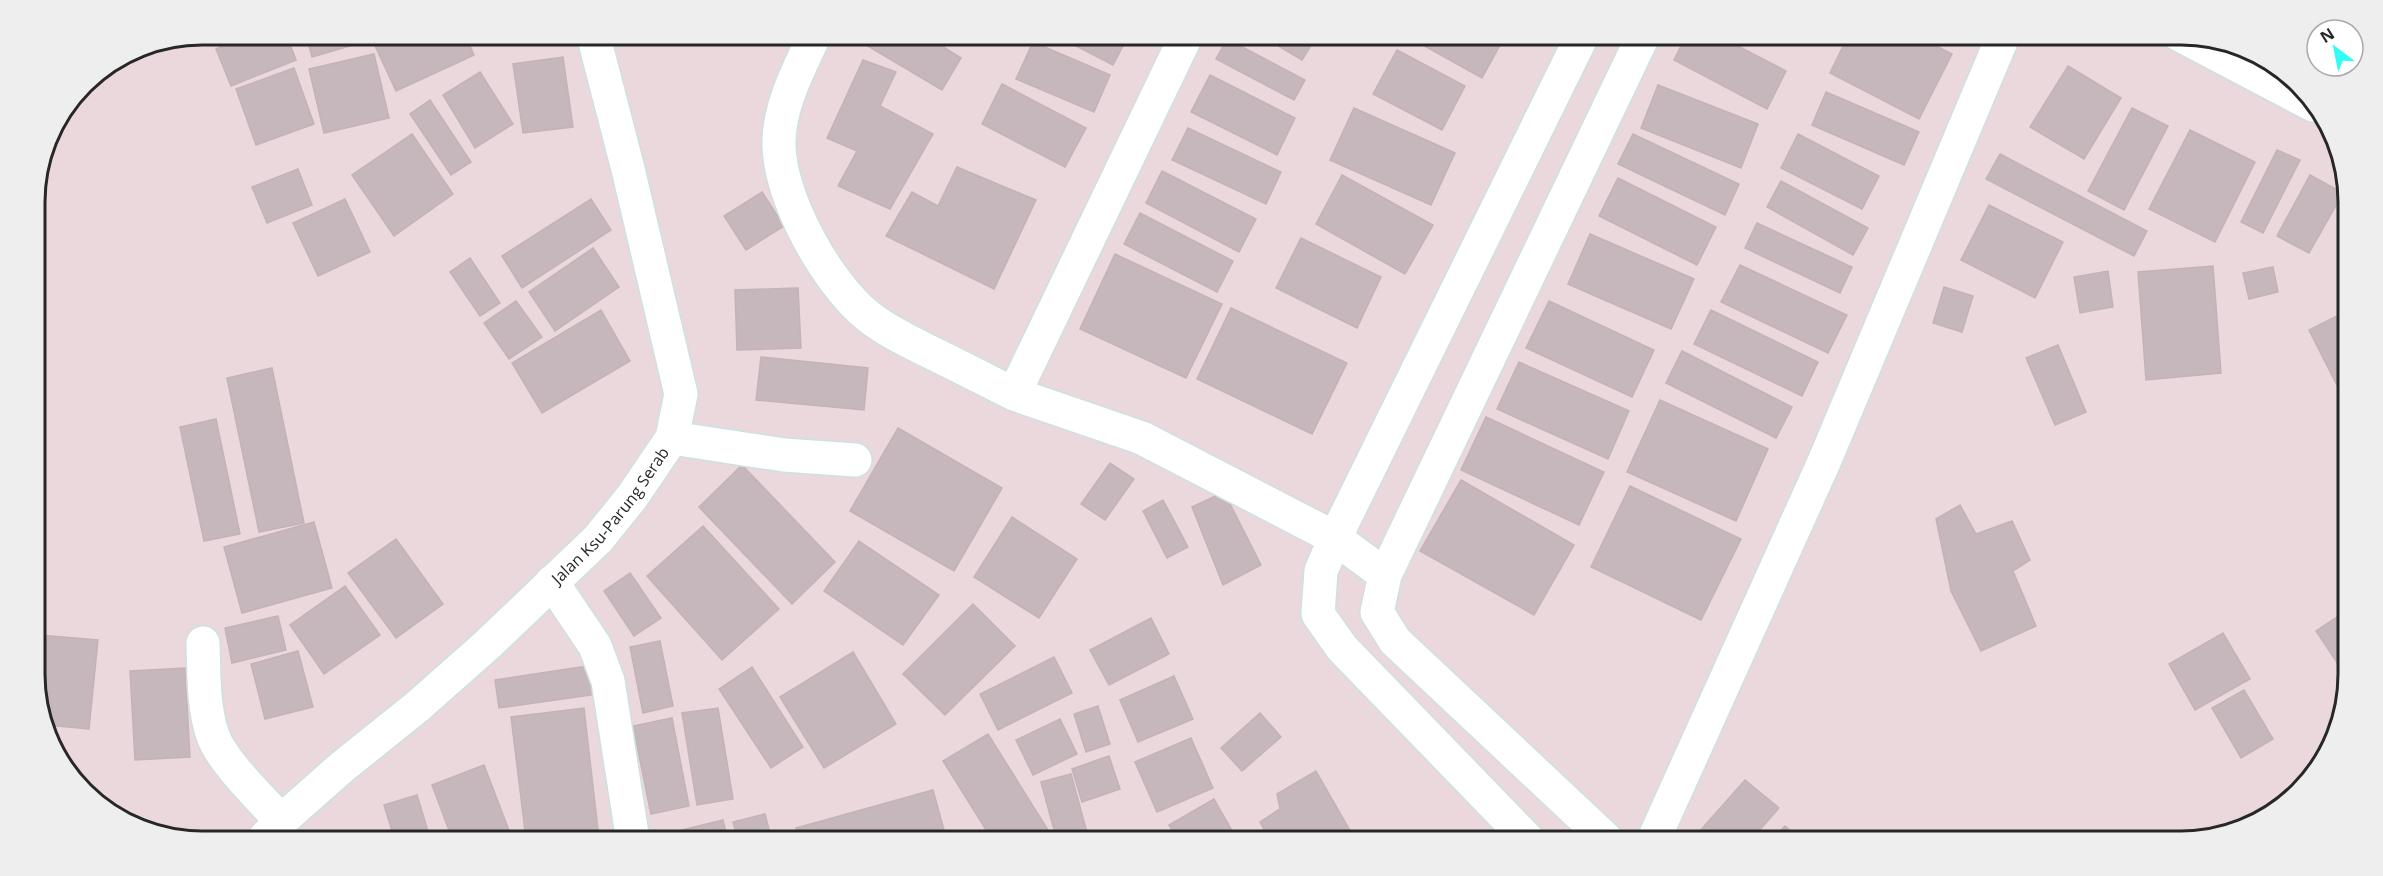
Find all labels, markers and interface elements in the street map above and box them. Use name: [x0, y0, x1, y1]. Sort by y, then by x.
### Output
north arrow: [2305, 18, 2365, 78]
text: N: [2316, 23, 2338, 48]
street label: Jalan Ksu-Parung Serab: [545, 443, 674, 590]

